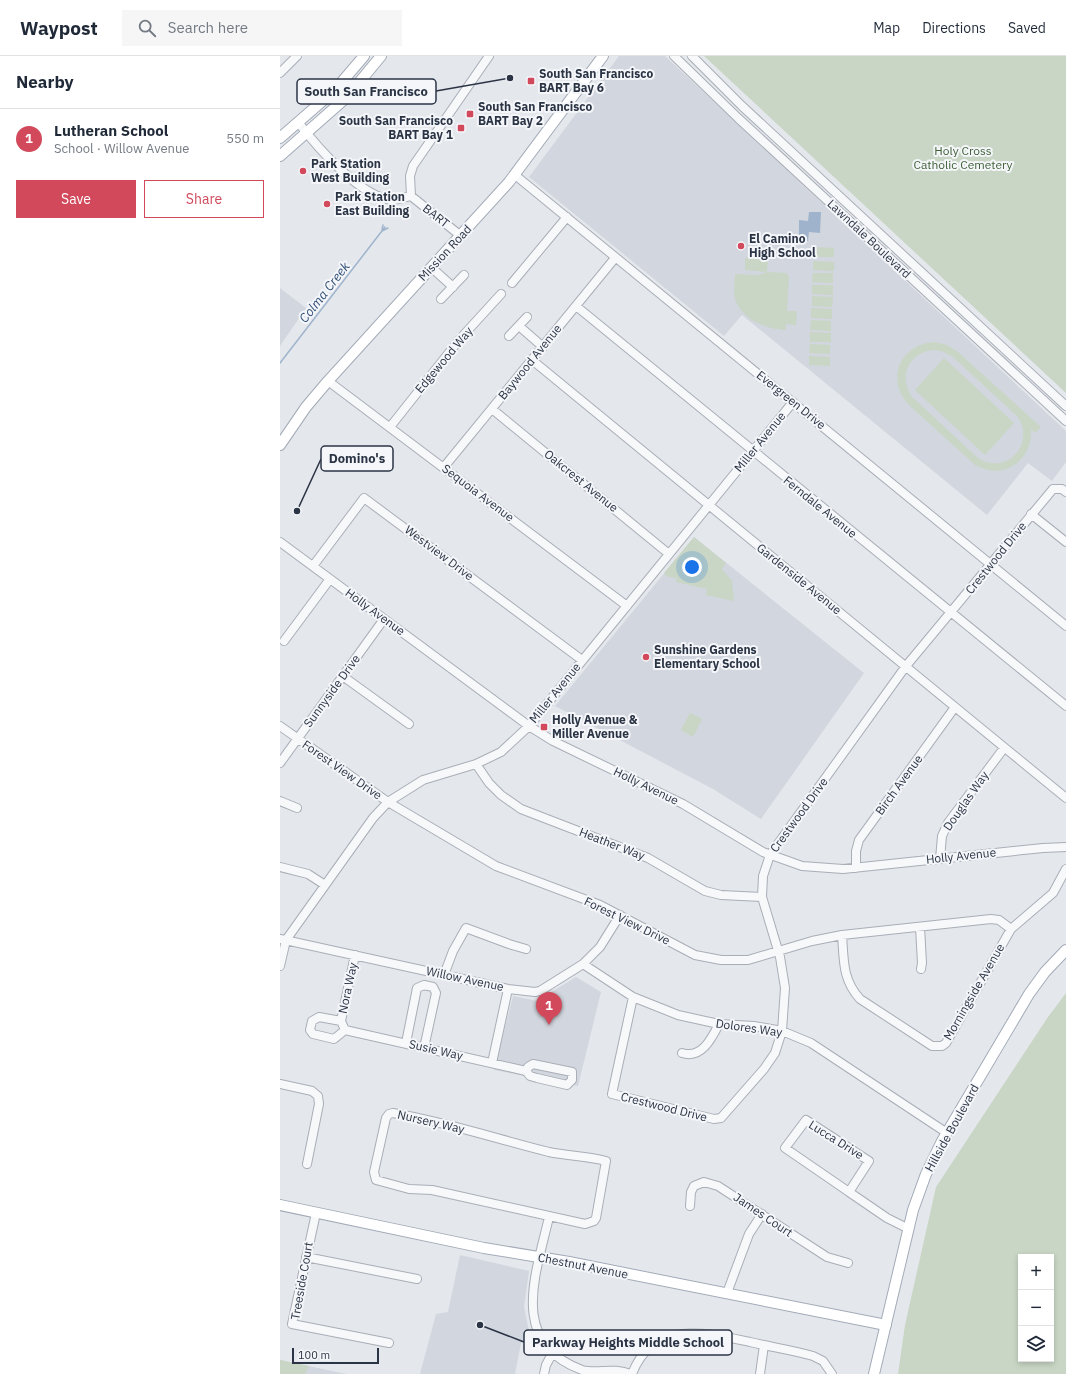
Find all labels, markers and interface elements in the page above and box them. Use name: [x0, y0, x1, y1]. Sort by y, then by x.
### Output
search box: [122, 10, 402, 46]
text: Waypost: [20, 16, 98, 40]
icon: search: [136, 17, 158, 39]
text: Search here: [168, 18, 248, 37]
text: Map: [873, 19, 900, 37]
text: Directions: [922, 19, 986, 37]
text: Saved: [1008, 19, 1046, 37]
place label: South San Francisco BART Bay 6: [539, 66, 653, 95]
text: Nearby: [16, 71, 74, 93]
marker: South San Francisco BART Bay 6: [526, 76, 536, 86]
callout: South San Francisco: [297, 79, 436, 104]
text: South San Francisco: [304, 83, 428, 100]
place label: South San Francisco BART Bay 2: [478, 99, 592, 128]
marker: South San Francisco BART Bay 2: [465, 109, 475, 119]
place label: South San Francisco BART Bay 1: [339, 113, 453, 142]
text: Lutheran School: [54, 121, 168, 140]
marker: South San Francisco BART Bay 1: [456, 123, 466, 133]
text: 1: [25, 130, 33, 147]
text: 550 m: [226, 130, 264, 147]
text: School · Willow Avenue: [54, 140, 189, 157]
park label: Holy Cross Catholic Cemetery: [913, 143, 1013, 172]
place label: Park Station West Building: [311, 156, 390, 185]
marker: Park Station West Building: [298, 166, 308, 176]
button: Save: [16, 180, 136, 218]
button: Share: [144, 180, 264, 218]
place label: Park Station East Building: [335, 189, 410, 218]
street label: Lawndale Boulevard: [824, 196, 914, 281]
marker: Park Station East Building: [322, 199, 332, 209]
street label: BART: [420, 201, 453, 231]
street label: Mission Road: [415, 221, 474, 284]
place label: El Camino High School: [749, 231, 816, 260]
marker: El Camino High School: [736, 241, 746, 251]
water label: Colma Creek: [295, 258, 354, 326]
street label: Baywood Avenue: [495, 321, 565, 402]
street label: Edgewood Way: [412, 323, 476, 396]
street label: Evergreen Drive: [754, 367, 829, 432]
street label: Miller Avenue: [731, 408, 789, 475]
callout: Domino's: [321, 446, 393, 471]
street label: Oakcrest Avenue: [541, 446, 622, 515]
text: Domino's: [329, 450, 386, 467]
street label: Sequoia Avenue: [439, 461, 518, 525]
street label: Ferndale Avenue: [780, 472, 860, 541]
street label: Crestwood Drive: [962, 518, 1030, 597]
street label: Westview Drive: [402, 522, 477, 584]
street label: Gardenside Avenue: [754, 540, 845, 618]
your location: [682, 557, 702, 577]
street label: Holly Avenue: [342, 585, 409, 639]
place label: Sunshine Gardens Elementary School: [654, 642, 760, 671]
street label: Sunnyside Drive: [300, 651, 363, 730]
marker: Sunshine Gardens Elementary School: [641, 652, 651, 662]
street label: Miller Avenue: [526, 659, 584, 726]
place label: Holly Avenue & Miller Avenue: [552, 712, 638, 741]
marker: Holly Avenue & Miller Avenue: [539, 722, 549, 732]
street label: Forest View Drive: [300, 737, 385, 803]
street label: Birch Avenue: [872, 751, 926, 818]
street label: Holly Avenue: [611, 763, 682, 808]
street label: Douglas Way: [940, 768, 992, 833]
street label: Crestwood Drive: [766, 774, 831, 855]
street label: Heather Way: [577, 824, 647, 863]
street label: Holly Avenue: [925, 844, 997, 867]
street label: Forest View Drive: [582, 893, 673, 948]
street label: Morningside Avenue: [940, 940, 1008, 1043]
street label: Nora Way: [335, 961, 360, 1015]
street label: Willow Avenue: [425, 963, 506, 994]
pin: 1: [536, 992, 562, 1025]
street label: Dolores Way: [715, 1015, 783, 1040]
street label: Susie Way: [408, 1036, 465, 1063]
street label: Hillside Boulevard: [921, 1081, 982, 1174]
street label: Crestwood Drive: [619, 1089, 709, 1125]
street label: Nursery Way: [396, 1107, 466, 1137]
street label: Lucca Drive: [806, 1117, 867, 1163]
street label: James Court: [731, 1189, 796, 1240]
street label: Treeside Court: [287, 1241, 316, 1321]
street label: Chestnut Avenue: [537, 1249, 630, 1282]
map controls: [1018, 1254, 1054, 1362]
button: +: [1018, 1254, 1054, 1290]
button: −: [1018, 1290, 1054, 1326]
button: layers: [1018, 1326, 1054, 1362]
callout: Parkway Heights Middle School: [524, 1330, 732, 1355]
text: Parkway Heights Middle School: [532, 1334, 724, 1351]
scale bar: [292, 1346, 379, 1365]
text: 100 m: [298, 1348, 330, 1362]

